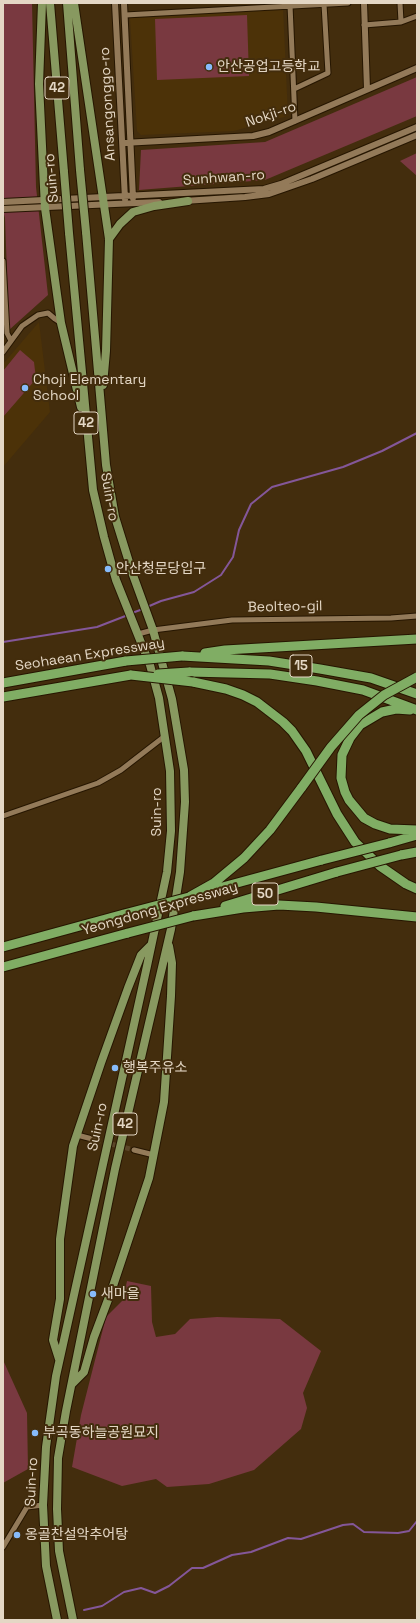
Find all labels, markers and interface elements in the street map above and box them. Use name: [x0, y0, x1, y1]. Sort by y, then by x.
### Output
street label: Ansangonggo-ro: [97, 47, 119, 161]
place label: 안산공업고등학교: [217, 59, 320, 75]
marker: 안산공업고등학교: [204, 62, 214, 72]
road number: 42: [45, 77, 69, 99]
street label: Nokji-ro: [243, 99, 299, 131]
street label: Suin-ro: [41, 153, 63, 203]
street label: Sunhwan-ro: [183, 167, 265, 189]
place label: Choji Elementary School: [33, 372, 146, 404]
marker: Choji Elementary School: [20, 383, 30, 393]
road number: 42: [74, 412, 98, 434]
street label: Suin-ro: [96, 471, 122, 523]
place label: 안산청문당입구: [116, 561, 206, 577]
marker: 안산청문당입구: [103, 564, 113, 574]
street label: Beolteo-gil: [247, 598, 323, 616]
street label: Seohaean Expressway: [14, 635, 166, 675]
road number: 15: [290, 655, 312, 677]
street label: Suin-ro: [149, 787, 165, 837]
street label: Yeongdong Expressway: [80, 879, 240, 939]
road number: 50: [252, 883, 278, 905]
place label: 행복주유소: [123, 1060, 187, 1076]
marker: 행복주유소: [110, 1063, 120, 1073]
street label: Suin-ro: [85, 1101, 111, 1153]
road number: 42: [113, 1113, 137, 1135]
place label: 새마을: [101, 1286, 140, 1302]
marker: 새마을: [88, 1289, 98, 1299]
place label: 부곡동하늘공원묘지: [43, 1425, 159, 1441]
marker: 부곡동하늘공원묘지: [30, 1428, 40, 1438]
street label: Suin-ro: [22, 1457, 42, 1507]
place label: 옹골찬설악추어탕: [25, 1527, 128, 1543]
marker: 옹골찬설악추어탕: [12, 1530, 22, 1540]

